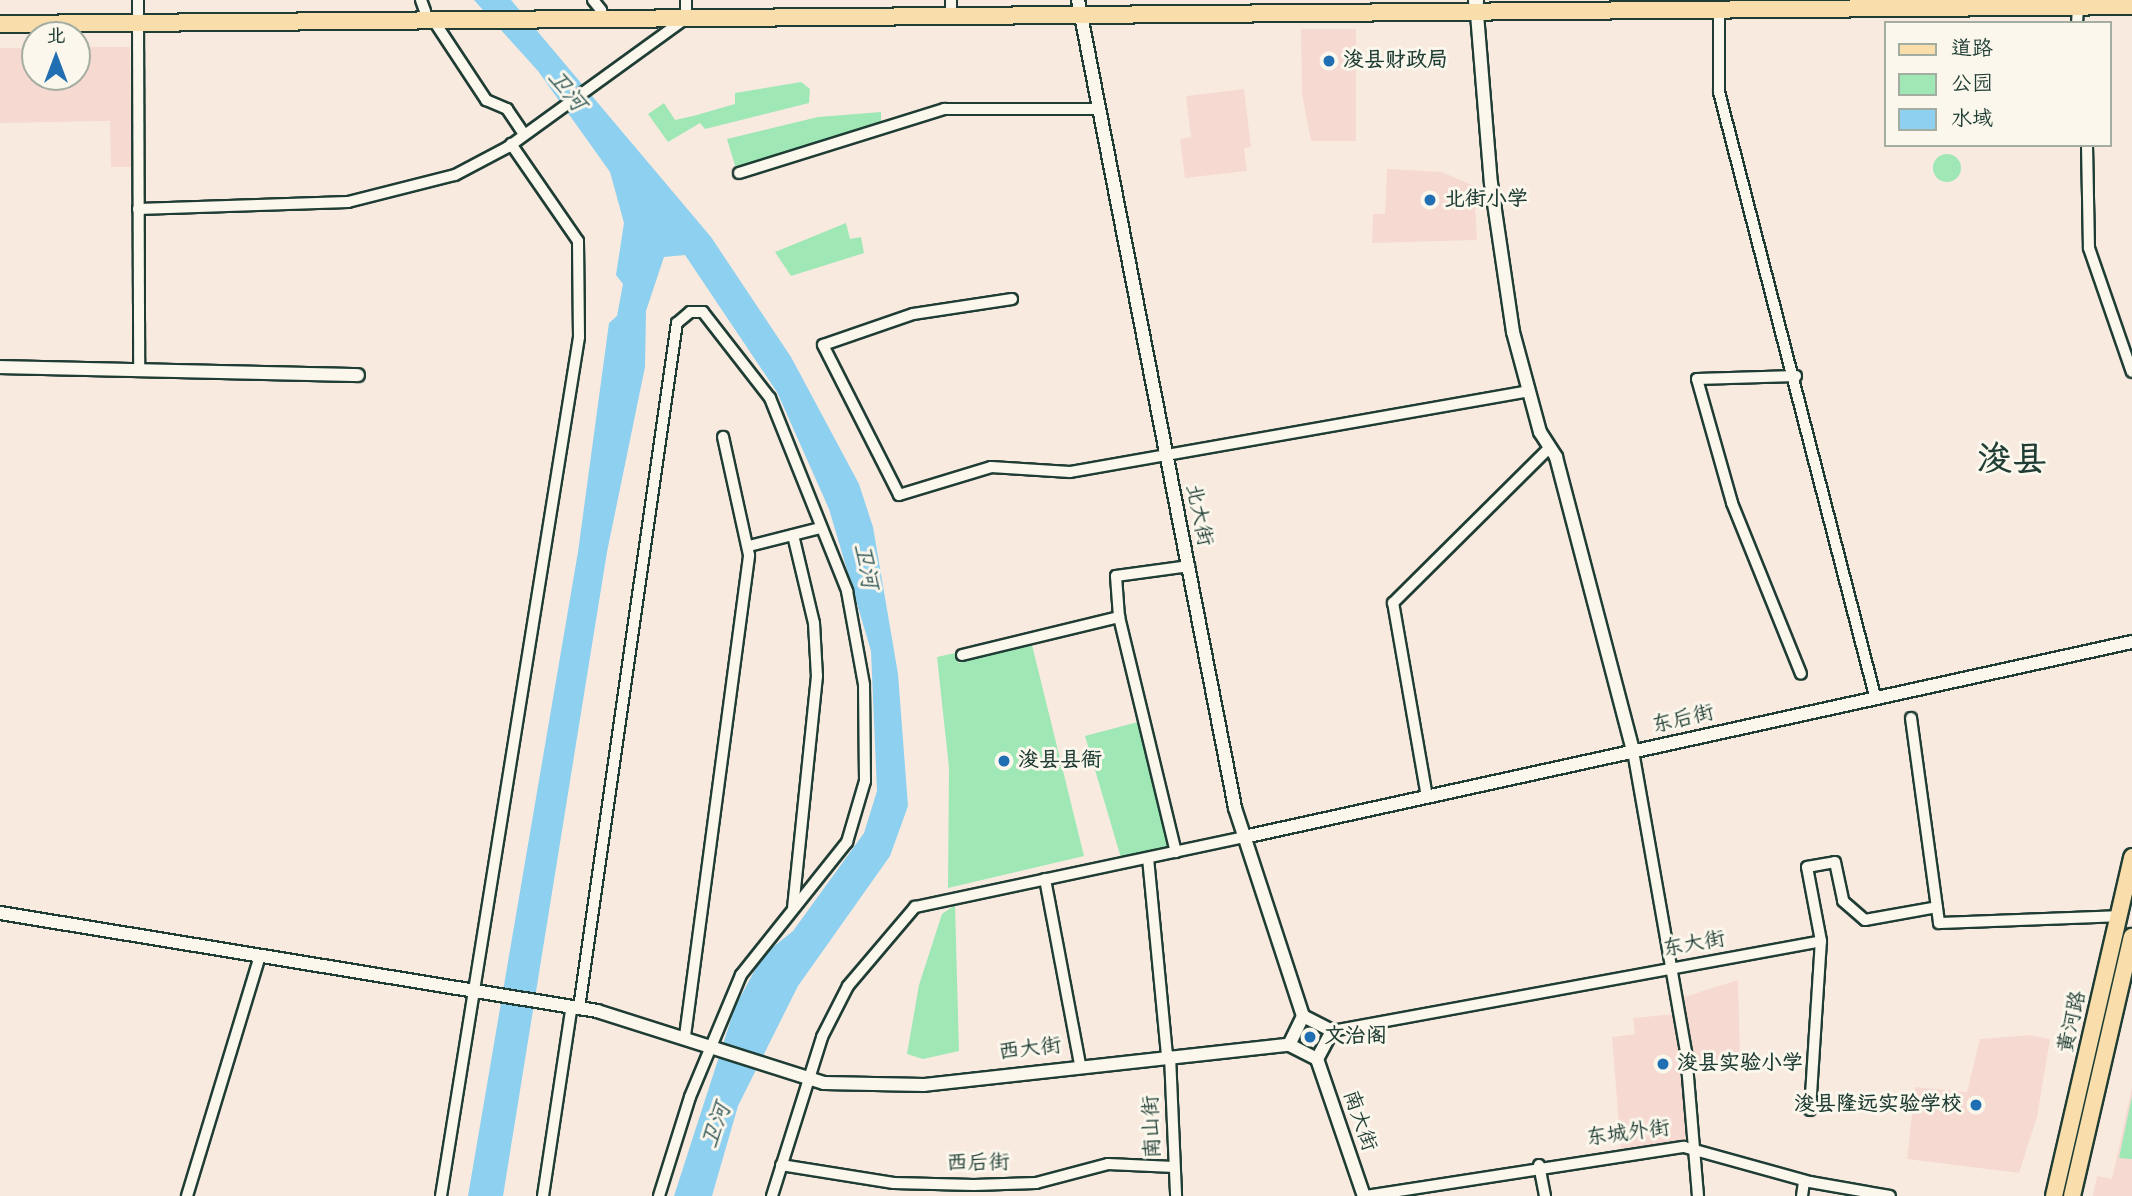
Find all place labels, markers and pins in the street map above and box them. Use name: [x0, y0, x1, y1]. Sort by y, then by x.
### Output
place label: 浚县财政局: [1343, 48, 1448, 74]
marker: 浚县财政局: [1321, 53, 1337, 69]
place label: 北街小学: [1444, 187, 1528, 213]
marker: 北街小学: [1422, 192, 1438, 208]
place label: 浚县县衙: [1018, 748, 1102, 774]
marker: 浚县县衙: [996, 753, 1012, 769]
place label: 文治阁: [1324, 1024, 1387, 1050]
marker: 文治阁: [1302, 1029, 1318, 1045]
place label: 浚县实验小学: [1677, 1051, 1803, 1077]
marker: 浚县实验小学: [1655, 1056, 1671, 1072]
place label: 浚县隆远实验学校: [1794, 1092, 1962, 1118]
marker: 浚县隆远实验学校: [1968, 1097, 1984, 1113]

